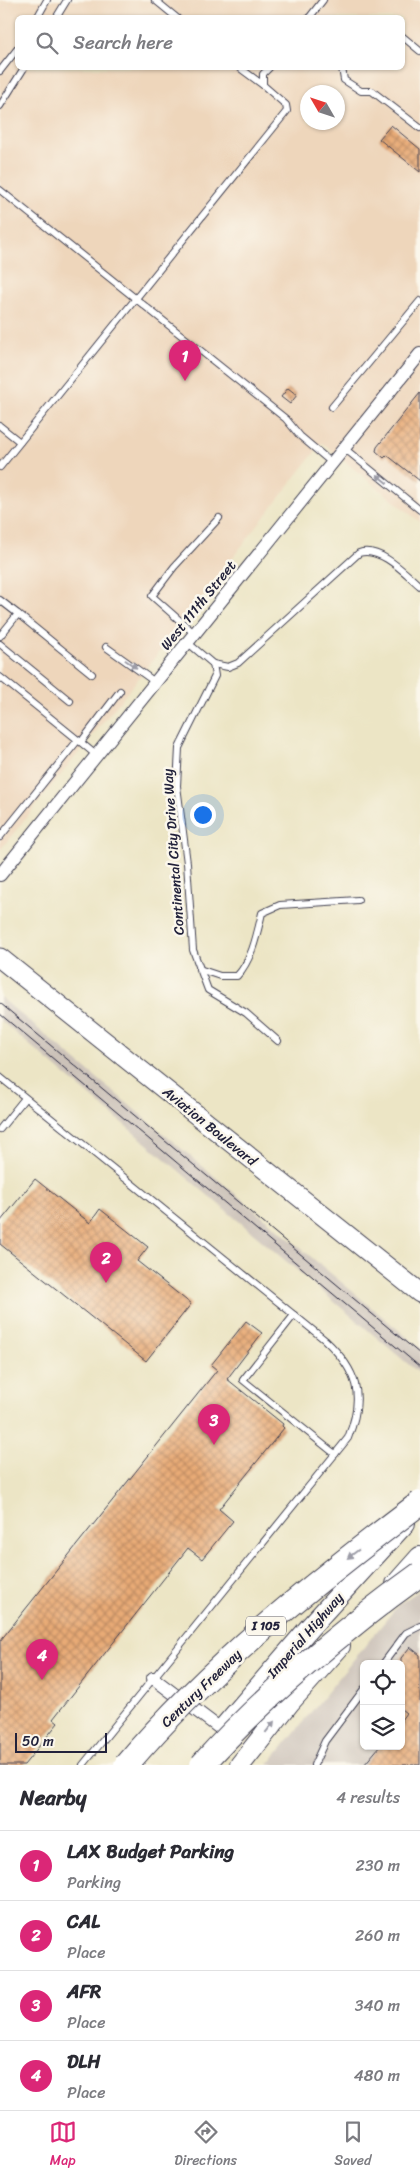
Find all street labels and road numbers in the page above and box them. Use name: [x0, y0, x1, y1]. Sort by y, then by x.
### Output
street label: West 111th Street: [154, 555, 243, 656]
street label: Continental City Drive Way: [155, 767, 192, 936]
street label: Aviation Boulevard: [156, 1079, 264, 1174]
street label: Imperial Highway: [260, 1586, 350, 1685]
road number: I 105: [246, 1616, 286, 1635]
street label: Century Freeway: [155, 1642, 248, 1734]

